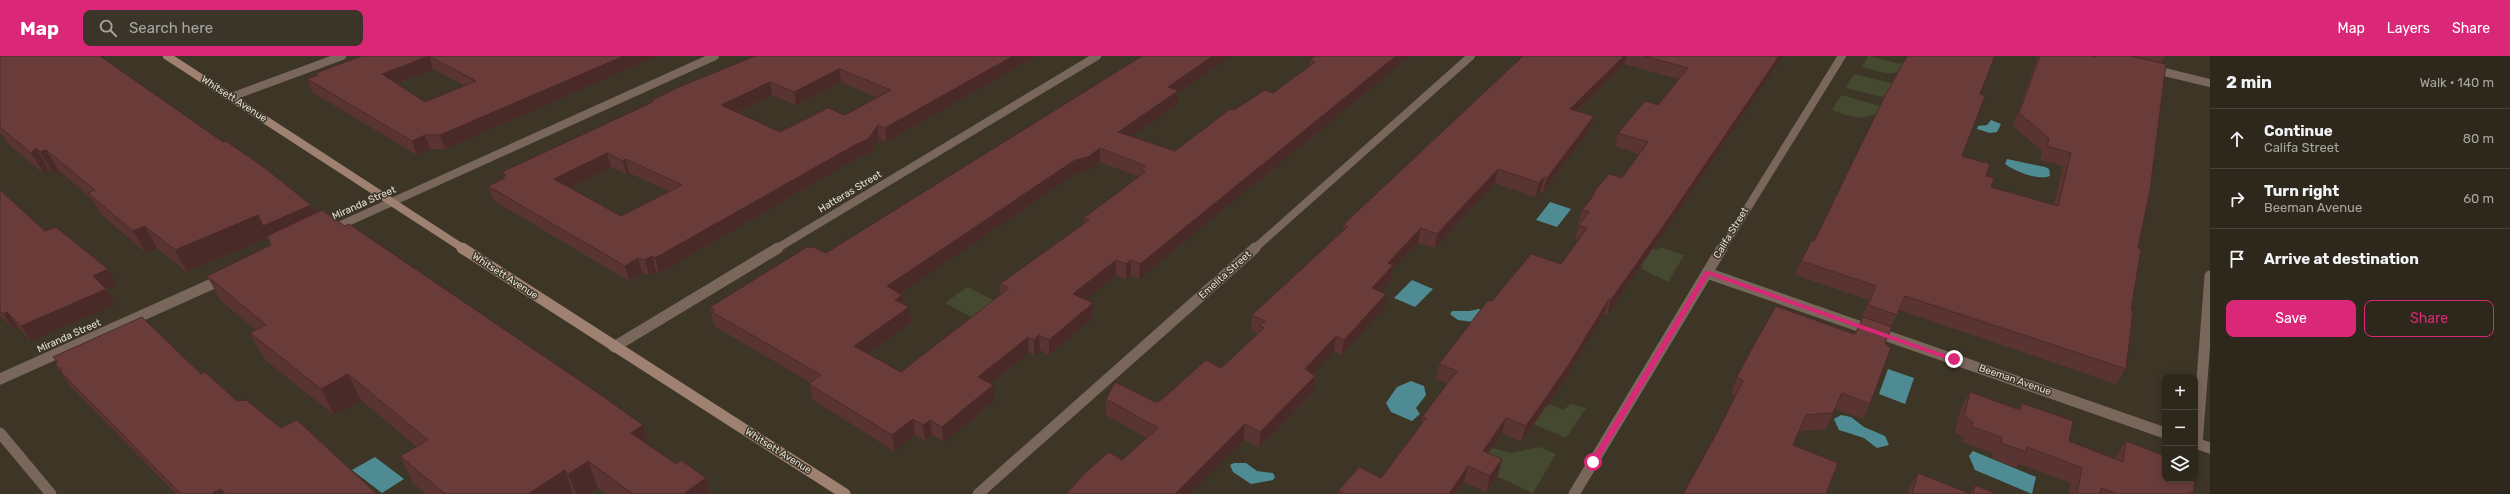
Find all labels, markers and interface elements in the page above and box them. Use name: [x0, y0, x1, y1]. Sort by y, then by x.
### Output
search box: [83, 10, 363, 46]
text: Map: [20, 17, 59, 40]
icon: search: [97, 17, 119, 39]
text: Search here: [129, 19, 213, 37]
text: Map: [2338, 20, 2365, 37]
text: Layers: [2387, 20, 2430, 37]
text: Share: [2452, 20, 2490, 37]
text: 2 min: [2226, 72, 2272, 92]
street label: Whitsett Avenue: [199, 73, 270, 125]
text: Walk · 140 m: [2420, 75, 2494, 90]
text: Continue: [2264, 122, 2333, 140]
icon: ahead: [2226, 128, 2248, 150]
text: 80 m: [2463, 131, 2494, 146]
text: Califa Street: [2264, 140, 2339, 155]
street label: Hatteras Street: [816, 168, 884, 216]
text: Turn right: [2264, 182, 2339, 200]
street label: Miranda Street: [330, 184, 398, 222]
icon: right: [2226, 188, 2248, 210]
text: 60 m: [2463, 191, 2494, 206]
text: Beeman Avenue: [2264, 200, 2362, 215]
street label: Califa Street: [1711, 205, 1751, 261]
street label: Emelita Street: [1196, 248, 1254, 302]
icon: arrive: [2226, 248, 2248, 270]
street label: Whitsett Avenue: [470, 250, 541, 302]
text: Arrive at destination: [2264, 250, 2419, 268]
button: Save: [2226, 300, 2356, 337]
button: Share: [2364, 300, 2494, 337]
street label: Miranda Street: [35, 317, 103, 355]
route end: [1945, 350, 1963, 368]
street label: Beeman Avenue: [1977, 362, 2053, 398]
map controls: [2162, 374, 2198, 482]
button: +: [2162, 374, 2198, 410]
button: −: [2162, 410, 2198, 446]
street label: Whitsett Avenue: [743, 426, 814, 476]
button: layers: [2162, 446, 2198, 482]
route start: [1584, 453, 1602, 471]

